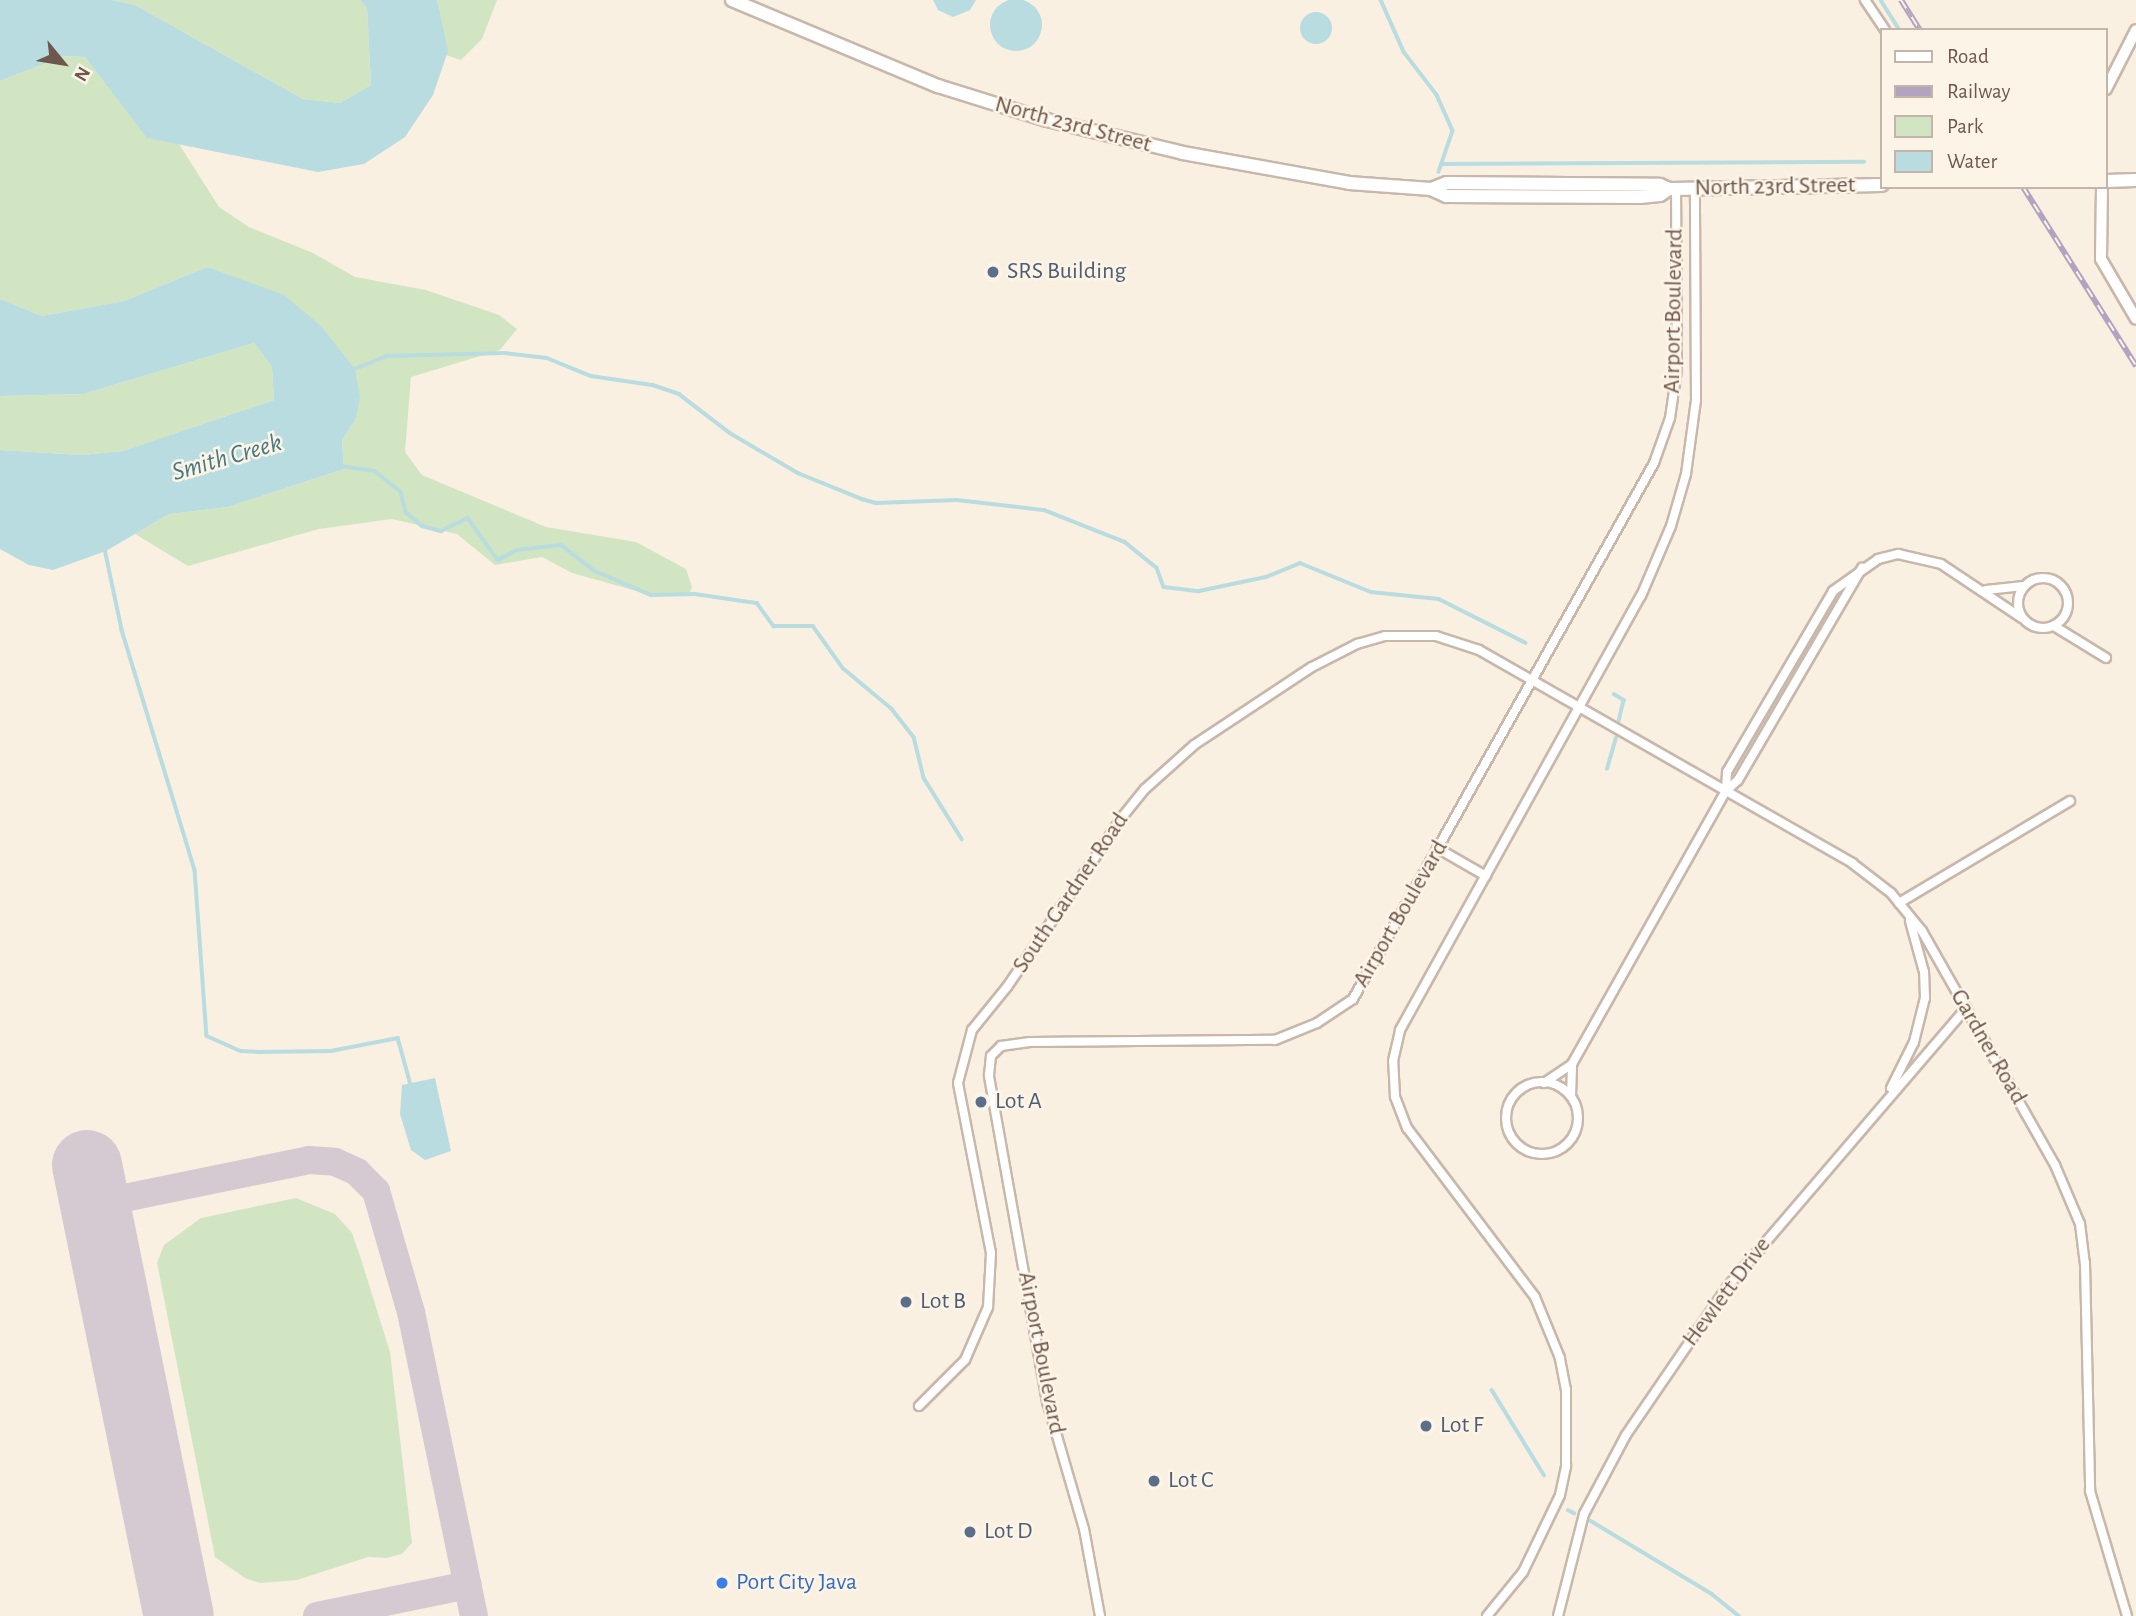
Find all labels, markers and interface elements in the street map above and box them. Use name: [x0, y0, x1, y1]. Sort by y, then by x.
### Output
north arrow: [28, 28, 98, 98]
legend: [1881, 28, 2108, 189]
text: Road: [1947, 46, 1989, 67]
text: N: [70, 63, 93, 84]
text: Railway: [1947, 81, 2010, 102]
street label: North 23rd Street: [992, 90, 1154, 160]
text: Park: [1947, 116, 1983, 137]
text: Water: [1947, 151, 1997, 172]
street label: North 23rd Street: [1694, 171, 1856, 203]
street label: Airport Boulevard: [1658, 228, 1690, 394]
place label: SRS Building: [1007, 258, 1126, 286]
marker: SRS Building: [985, 264, 1001, 280]
water label: Smith Creek: [168, 427, 286, 489]
street label: South Gardner Road: [1007, 807, 1135, 979]
street label: Airport Boulevard: [1347, 835, 1455, 993]
street label: Gardner Road: [1944, 984, 2032, 1110]
place label: Lot A: [995, 1088, 1042, 1116]
marker: Lot A: [973, 1094, 989, 1110]
street label: Hewlett Drive: [1677, 1232, 1777, 1352]
street label: Airport Boulevard: [1011, 1269, 1071, 1437]
place label: Lot B: [920, 1288, 966, 1316]
marker: Lot B: [898, 1294, 914, 1310]
place label: Lot F: [1440, 1412, 1483, 1440]
marker: Lot F: [1418, 1418, 1434, 1434]
place label: Lot C: [1168, 1467, 1214, 1495]
marker: Lot C: [1146, 1473, 1162, 1489]
place label: Lot D: [984, 1518, 1033, 1546]
marker: Lot D: [962, 1524, 978, 1540]
place label: Port City Java: [736, 1569, 857, 1597]
marker: Port City Java: [714, 1575, 730, 1591]

